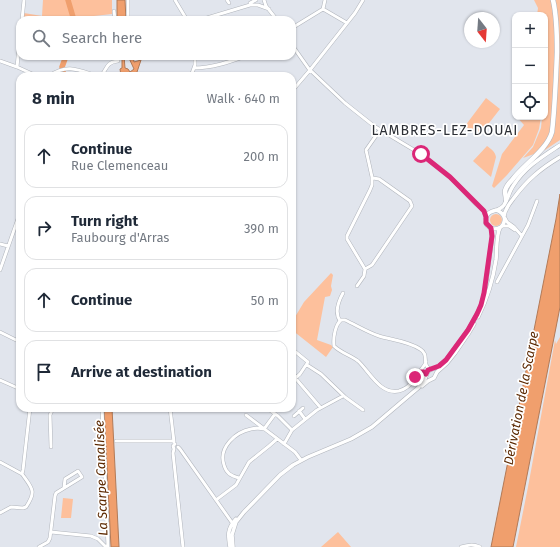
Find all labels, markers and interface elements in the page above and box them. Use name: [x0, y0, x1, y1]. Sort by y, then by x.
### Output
north arrow: [464, 12, 500, 48]
map controls: [512, 12, 548, 120]
button: +: [512, 12, 548, 48]
search box: [16, 16, 296, 60]
icon: search: [30, 27, 52, 49]
text: Search here: [62, 29, 142, 47]
button: −: [512, 48, 548, 84]
button: locate: [512, 84, 548, 120]
text: 8 min: [32, 88, 75, 109]
text: Walk · 640 m: [207, 91, 280, 106]
district label: LAMBRES-LEZ-DOUAI: [372, 122, 518, 139]
text: Continue: [71, 140, 132, 158]
icon: ahead: [33, 145, 55, 167]
route start: [412, 145, 430, 163]
text: 200 m: [243, 149, 279, 164]
text: Rue Clemenceau: [71, 158, 168, 173]
text: Turn right: [71, 212, 138, 230]
icon: right: [33, 217, 55, 239]
text: 390 m: [244, 221, 279, 236]
text: Faubourg d'Arras: [71, 230, 169, 245]
icon: ahead: [33, 289, 55, 311]
text: Continue: [71, 291, 132, 309]
text: 50 m: [251, 293, 279, 308]
water label: Dérivation de la Scarpe: [501, 330, 541, 466]
icon: arrive: [33, 361, 55, 383]
text: Arrive at destination: [71, 363, 212, 381]
route end: [406, 368, 424, 386]
water label: La Scarpe Canalisée: [91, 420, 111, 536]

